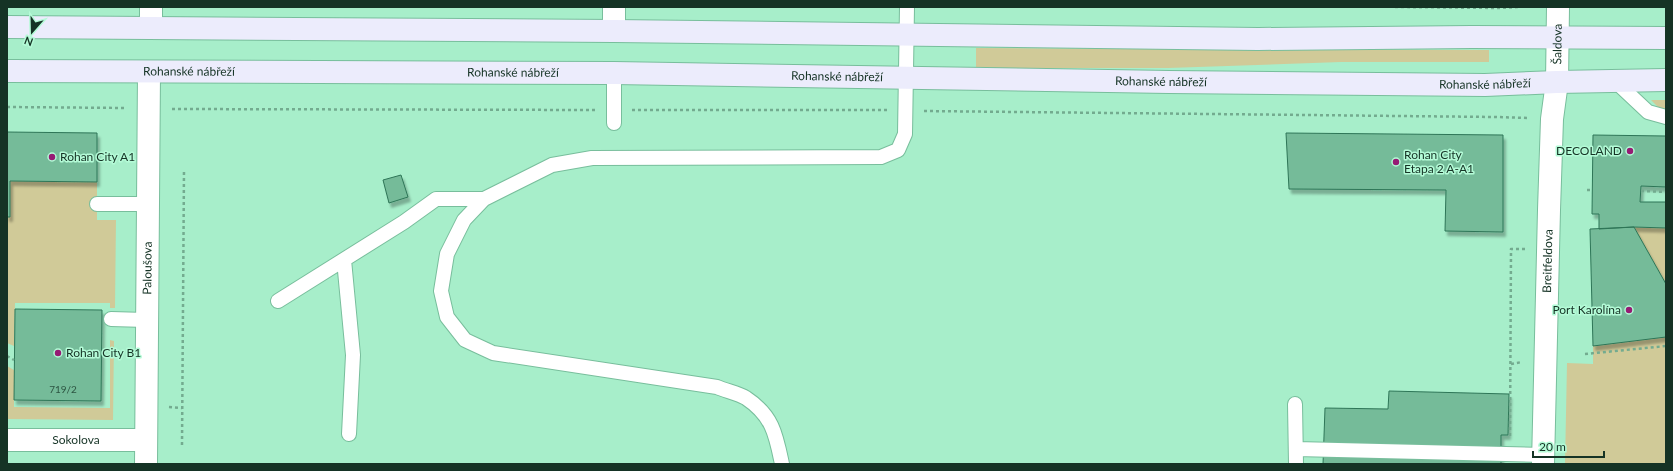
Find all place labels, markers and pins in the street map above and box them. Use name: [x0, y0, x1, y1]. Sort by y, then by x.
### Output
place label: DECOLAND: [1556, 143, 1622, 158]
marker: DECOLAND: [1625, 146, 1635, 156]
place label: Rohan City Etapa 2 A-A1: [1404, 147, 1474, 176]
place label: Rohan City A1: [60, 149, 135, 164]
marker: Rohan City A1: [47, 152, 57, 162]
marker: Rohan City Etapa 2 A-A1: [1391, 157, 1401, 167]
place label: Port Karolína: [1552, 302, 1621, 317]
marker: Port Karolína: [1624, 305, 1634, 315]
place label: Rohan City B1: [66, 345, 141, 360]
marker: Rohan City B1: [53, 348, 63, 358]

